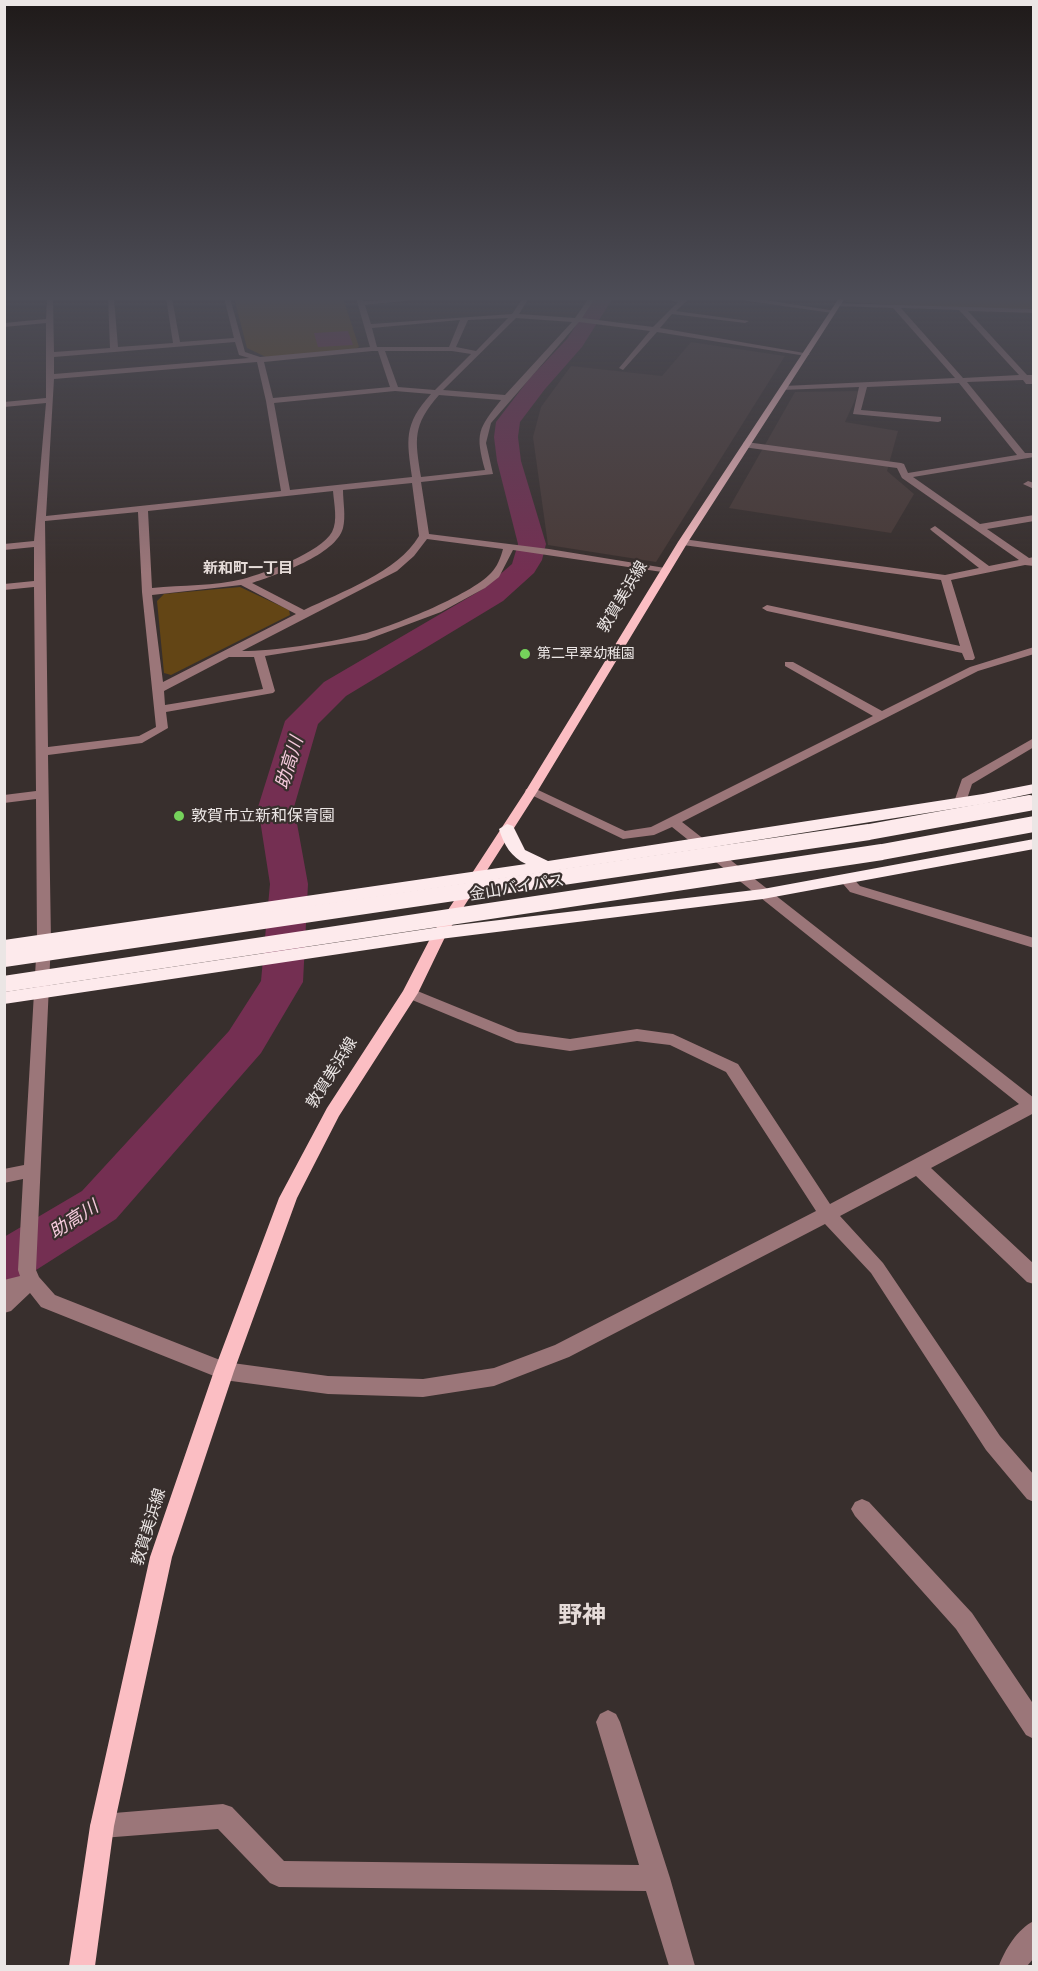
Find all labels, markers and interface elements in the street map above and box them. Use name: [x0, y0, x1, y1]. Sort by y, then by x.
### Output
street label: 敦賀美浜線: [594, 558, 652, 636]
district label: 新和町一丁目: [203, 560, 293, 578]
place label: 第二早翠幼稚園: [537, 646, 635, 662]
marker: 第二早翠幼稚園: [518, 647, 532, 661]
water label: 助高川: [272, 734, 308, 792]
place label: 敦賀市立新和保育園: [191, 806, 335, 826]
marker: 敦賀市立新和保育園: [172, 809, 186, 823]
street label: 金山バイパス: [468, 871, 566, 905]
street label: 敦賀美浜線: [303, 1034, 361, 1112]
water label: 助高川: [45, 1196, 103, 1244]
street label: 敦賀美浜線: [128, 1486, 170, 1568]
district label: 野神: [558, 1602, 606, 1630]

